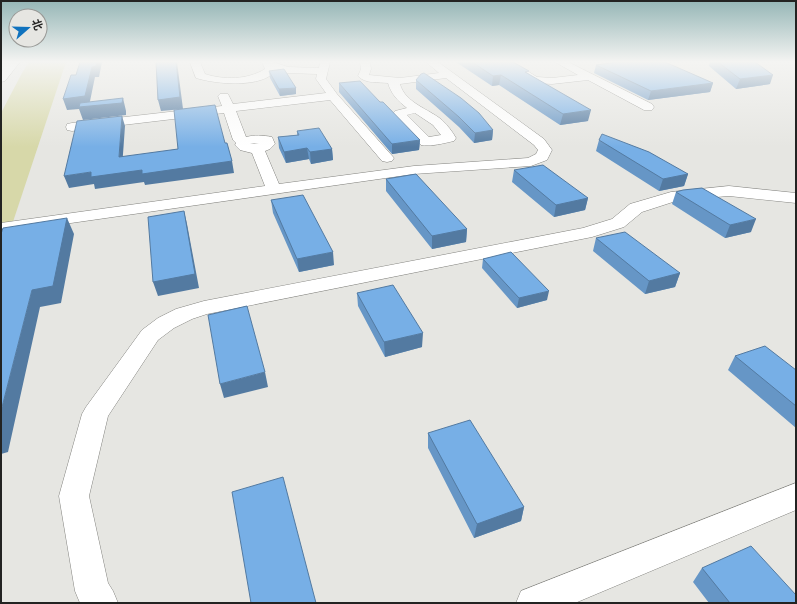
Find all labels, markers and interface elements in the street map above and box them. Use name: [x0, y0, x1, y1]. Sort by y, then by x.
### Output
north arrow: [8, 8, 48, 48]
text: 北: [30, 17, 46, 32]

